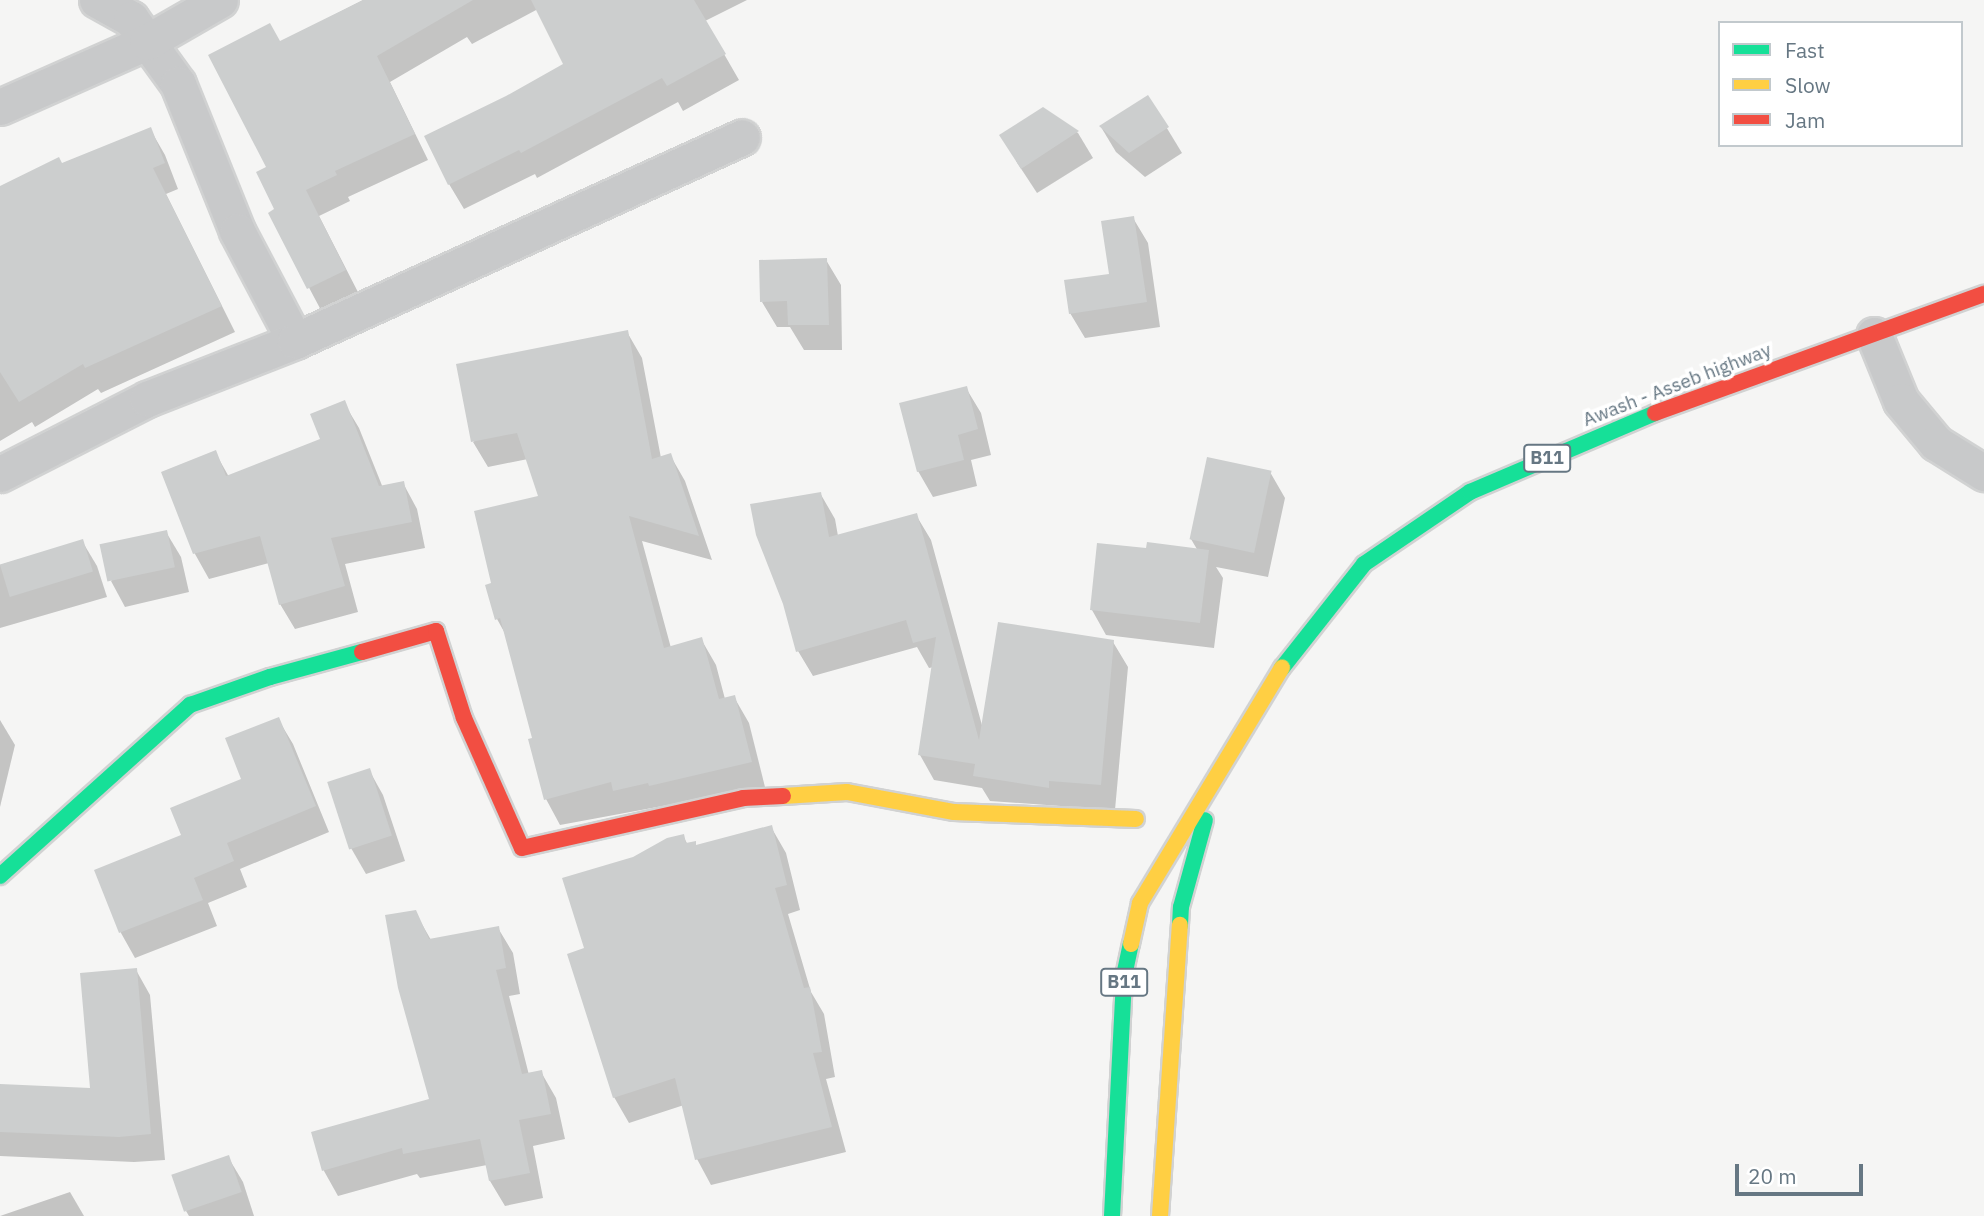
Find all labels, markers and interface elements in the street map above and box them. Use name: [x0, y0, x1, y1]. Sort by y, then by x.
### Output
legend: [1718, 21, 1963, 147]
text: Fast: [1785, 36, 1825, 64]
text: Slow: [1785, 71, 1831, 99]
text: Jam: [1785, 106, 1825, 134]
street label: Awash - Asseb highway: [1580, 339, 1774, 431]
road number: B11: [1522, 444, 1572, 472]
road number: B11: [1100, 967, 1148, 996]
scale bar: [1739, 1150, 1867, 1194]
text: 20 m: [1748, 1162, 1797, 1190]

